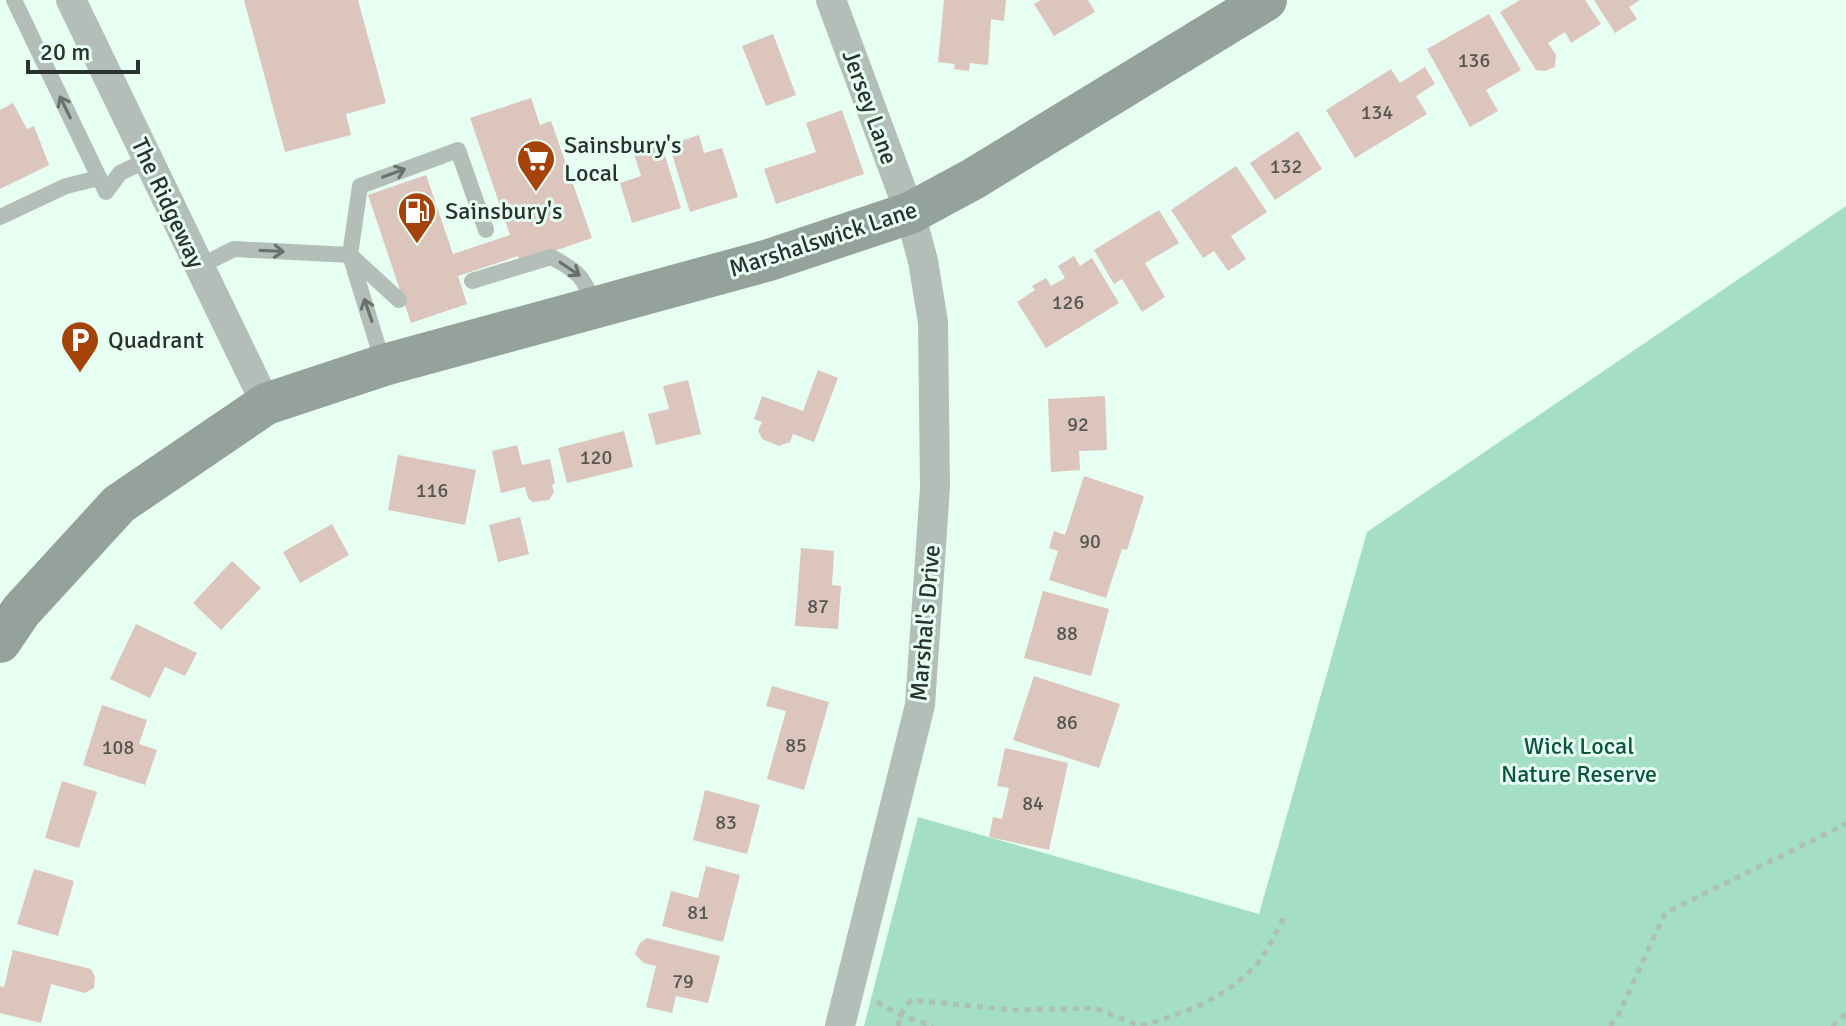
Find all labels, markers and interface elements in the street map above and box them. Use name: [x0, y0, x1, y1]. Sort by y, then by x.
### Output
scale bar: [28, 24, 138, 74]
text: 20 m: [40, 37, 90, 67]
street label: Jersey Lane: [835, 46, 905, 168]
house number: 136: [1458, 48, 1490, 73]
one-way arrow: [57, 96, 72, 120]
house number: 134: [1361, 100, 1393, 125]
place label: Sainsbury's Local: [564, 130, 682, 188]
street label: The Ridgeway: [125, 133, 211, 273]
supermarket icon: Sainsbury's Local: [515, 138, 557, 193]
house number: 132: [1270, 154, 1302, 179]
one-way arrow: [381, 165, 406, 180]
fuel station icon: Sainsbury's: [396, 190, 438, 245]
street label: Marshalswick Lane: [725, 194, 921, 284]
place label: Sainsbury's: [445, 196, 563, 226]
one-way arrow: [258, 244, 285, 259]
one-way arrow: [558, 260, 580, 277]
house number: 126: [1052, 290, 1084, 315]
one-way arrow: [360, 297, 375, 323]
parking icon: Quadrant: [59, 319, 101, 374]
place label: Quadrant: [108, 325, 204, 355]
house number: 92: [1067, 412, 1089, 437]
house number: 120: [580, 445, 612, 470]
house number: 116: [416, 478, 448, 503]
house number: 90: [1079, 529, 1101, 554]
street label: Marshal's Drive: [903, 544, 947, 702]
house number: 87: [807, 594, 829, 619]
house number: 88: [1056, 621, 1078, 646]
house number: 86: [1056, 710, 1078, 735]
park label: Wick Local Nature Reserve: [1501, 731, 1657, 789]
house number: 85: [785, 733, 807, 758]
house number: 108: [102, 735, 134, 760]
house number: 84: [1022, 791, 1044, 816]
house number: 83: [715, 810, 737, 835]
house number: 81: [687, 900, 709, 925]
house number: 79: [672, 969, 694, 994]

